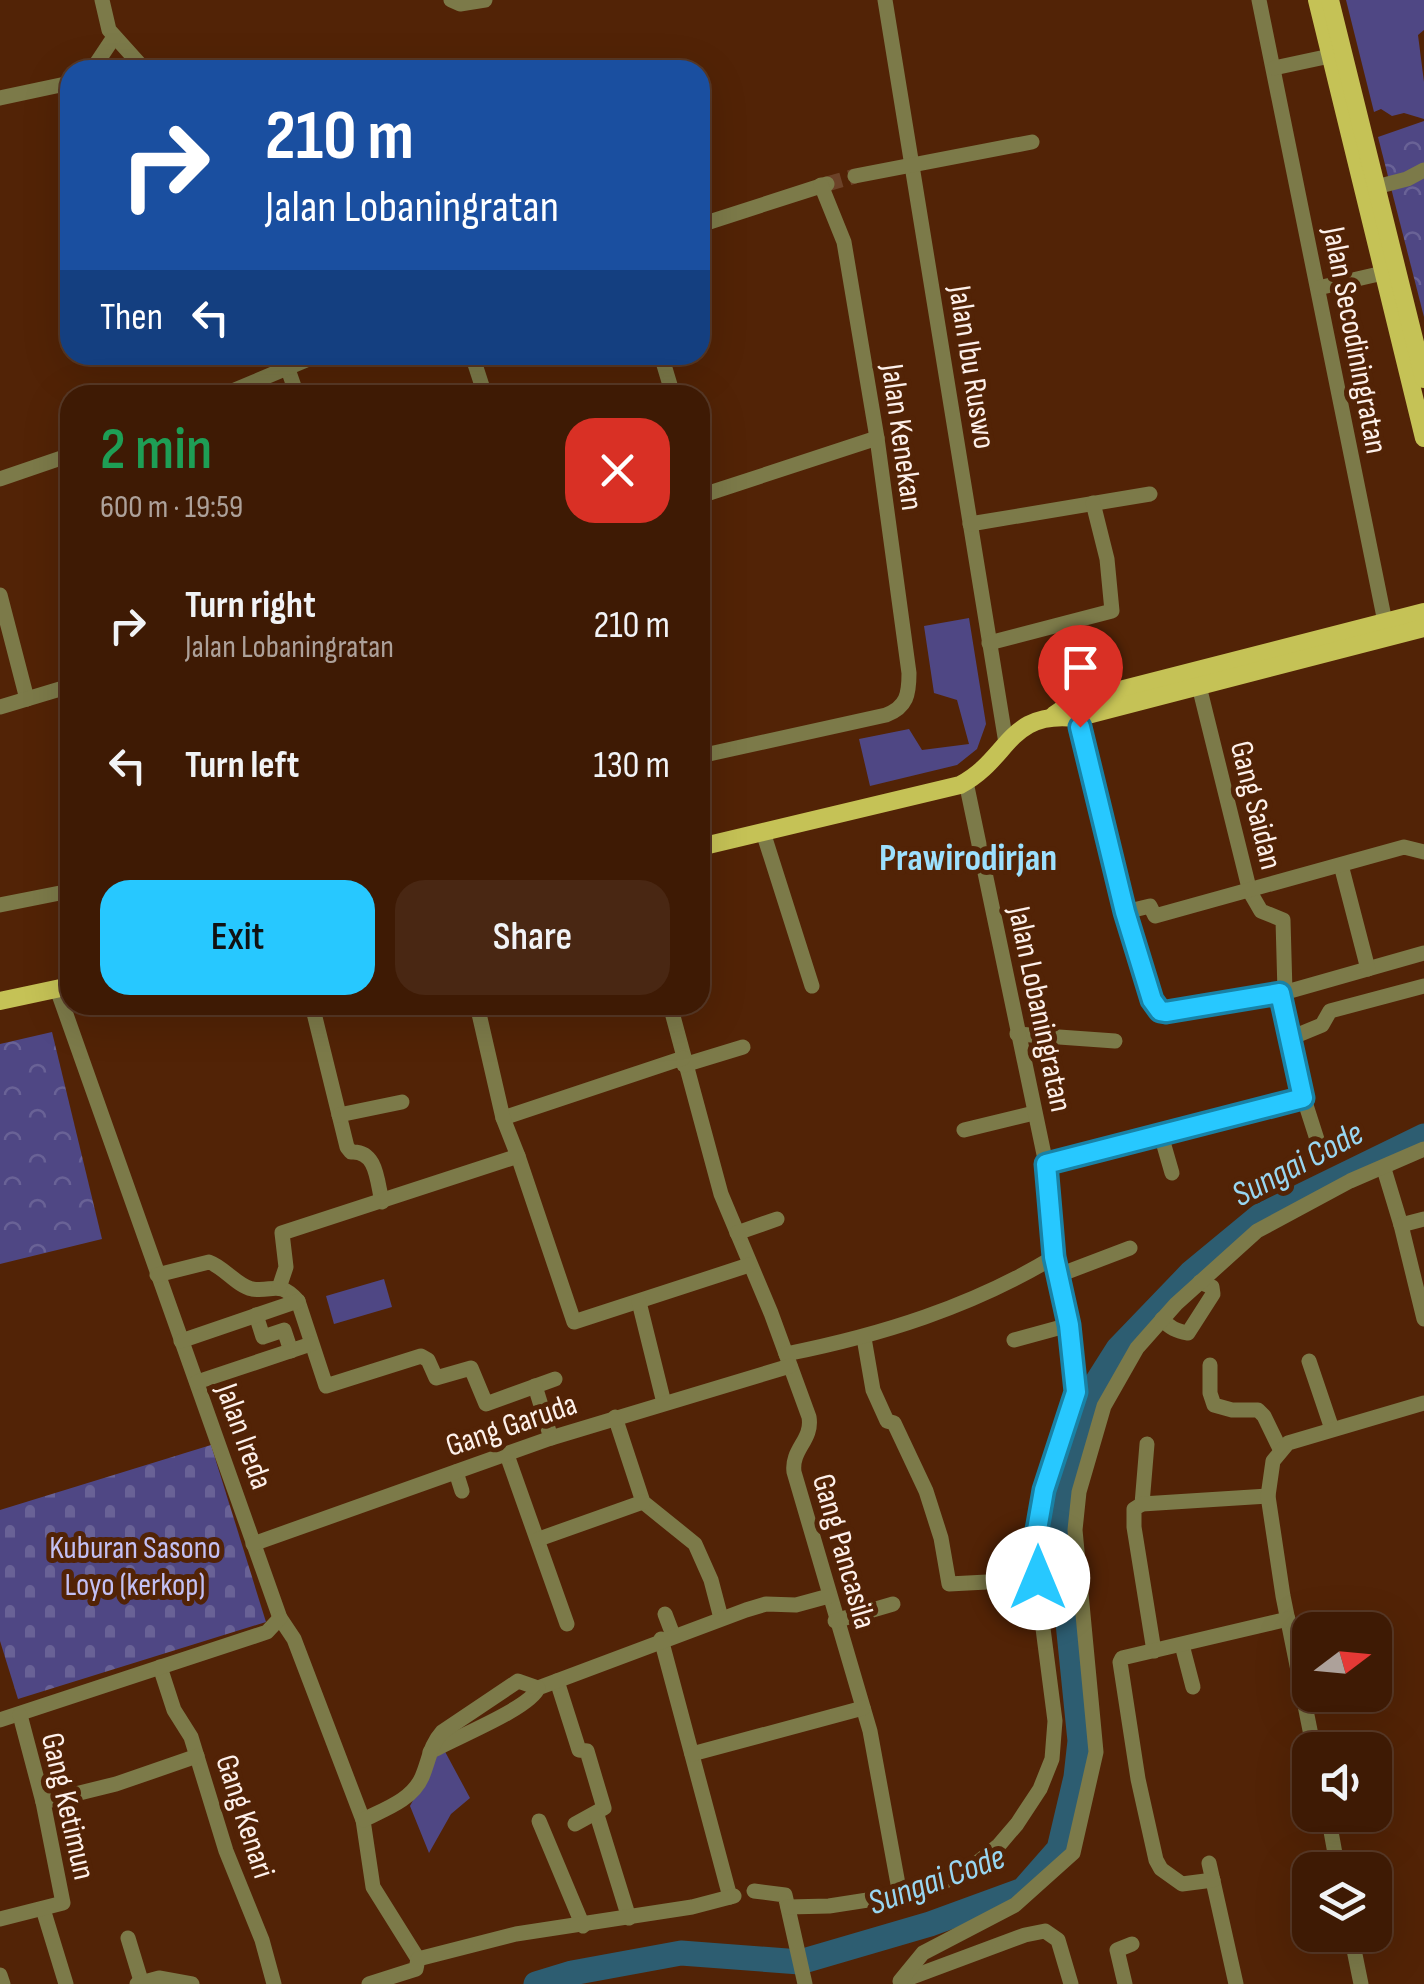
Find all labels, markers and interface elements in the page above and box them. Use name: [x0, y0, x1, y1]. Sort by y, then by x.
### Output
text: 210 m: [265, 95, 414, 179]
icon: right: [100, 100, 230, 230]
text: Jalan Lobaningratan: [265, 180, 559, 235]
street label: Jalan Secodiningratan: [1313, 222, 1396, 457]
street label: Jalan Ibu Ruswo: [939, 282, 1004, 452]
icon: left: [183, 290, 238, 345]
text: Then: [100, 295, 163, 340]
street label: Jalan Kenekan: [872, 360, 931, 513]
text: 2 min: [100, 414, 212, 486]
button: close: [565, 418, 670, 523]
text: 600 m · 19:59: [100, 488, 243, 527]
text: Turn right: [185, 583, 316, 628]
icon: right: [100, 598, 155, 653]
text: 210 m: [594, 603, 670, 648]
pin: [1038, 625, 1123, 728]
text: Jalan Lobaningratan: [185, 628, 394, 667]
icon: arrive: [1053, 640, 1108, 695]
street label: Gang Saidan: [1221, 737, 1290, 874]
icon: left: [100, 738, 155, 793]
text: Turn left: [185, 743, 299, 788]
text: 130 m: [593, 743, 670, 788]
district label: Prawirodirjan: [879, 836, 1057, 881]
button: Exit: [100, 880, 375, 995]
button: Share: [395, 880, 670, 995]
street label: Jalan Lobaningratan: [999, 902, 1080, 1116]
water label: Sungai Code: [1225, 1112, 1371, 1217]
street label: Jalan Ireda: [206, 1377, 281, 1495]
street label: Gang Garuda: [441, 1385, 582, 1466]
street label: Gang Pancasila: [803, 1470, 884, 1633]
position arrow: [986, 1526, 1090, 1630]
park label: Kuburan Sasono Loyo (kerkop): [49, 1529, 221, 1605]
north arrow: [1292, 1612, 1392, 1712]
map controls: [1292, 1612, 1392, 1952]
street label: Gang Ketimun: [32, 1729, 103, 1884]
button: sound: [1292, 1732, 1392, 1832]
street label: Gang Kenari: [206, 1750, 283, 1883]
water label: Sungai Code: [862, 1836, 1011, 1925]
button: layers: [1292, 1852, 1392, 1952]

